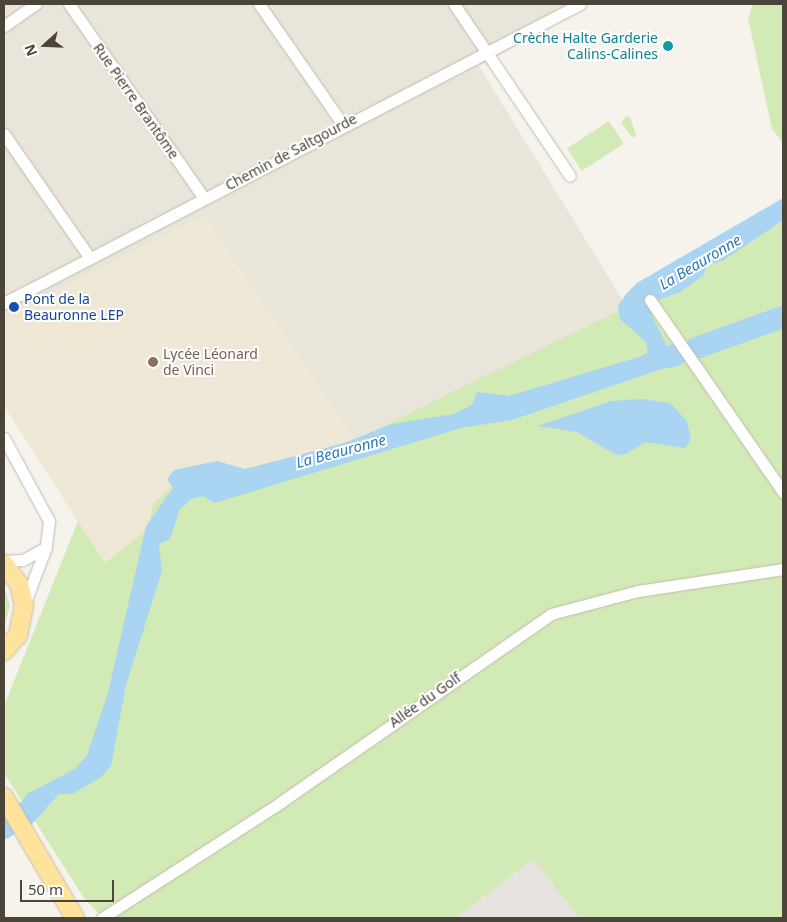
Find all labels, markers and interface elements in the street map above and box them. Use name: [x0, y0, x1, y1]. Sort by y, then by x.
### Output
north arrow: [20, 20, 70, 70]
place label: Crèche Halte Garderie Calins-Calines: [513, 30, 658, 62]
street label: Rue Pierre Brantôme: [90, 40, 182, 162]
marker: Crèche Halte Garderie Calins-Calines: [662, 40, 674, 52]
text: N: [20, 42, 41, 59]
street label: Chemin de Saltgourde: [222, 110, 360, 194]
water label: La Beauronne: [656, 231, 744, 293]
place label: Pont de la Beauronne LEP: [24, 291, 124, 324]
marker: Pont de la Beauronne LEP: [8, 301, 20, 313]
place label: Lycée Léonard de Vinci: [163, 346, 258, 378]
marker: Lycée Léonard de Vinci: [147, 356, 159, 368]
water label: La Beauronne: [294, 430, 388, 472]
street label: Allée du Golf: [386, 669, 464, 731]
scale bar: [22, 870, 116, 902]
text: 50 m: [28, 879, 63, 899]

